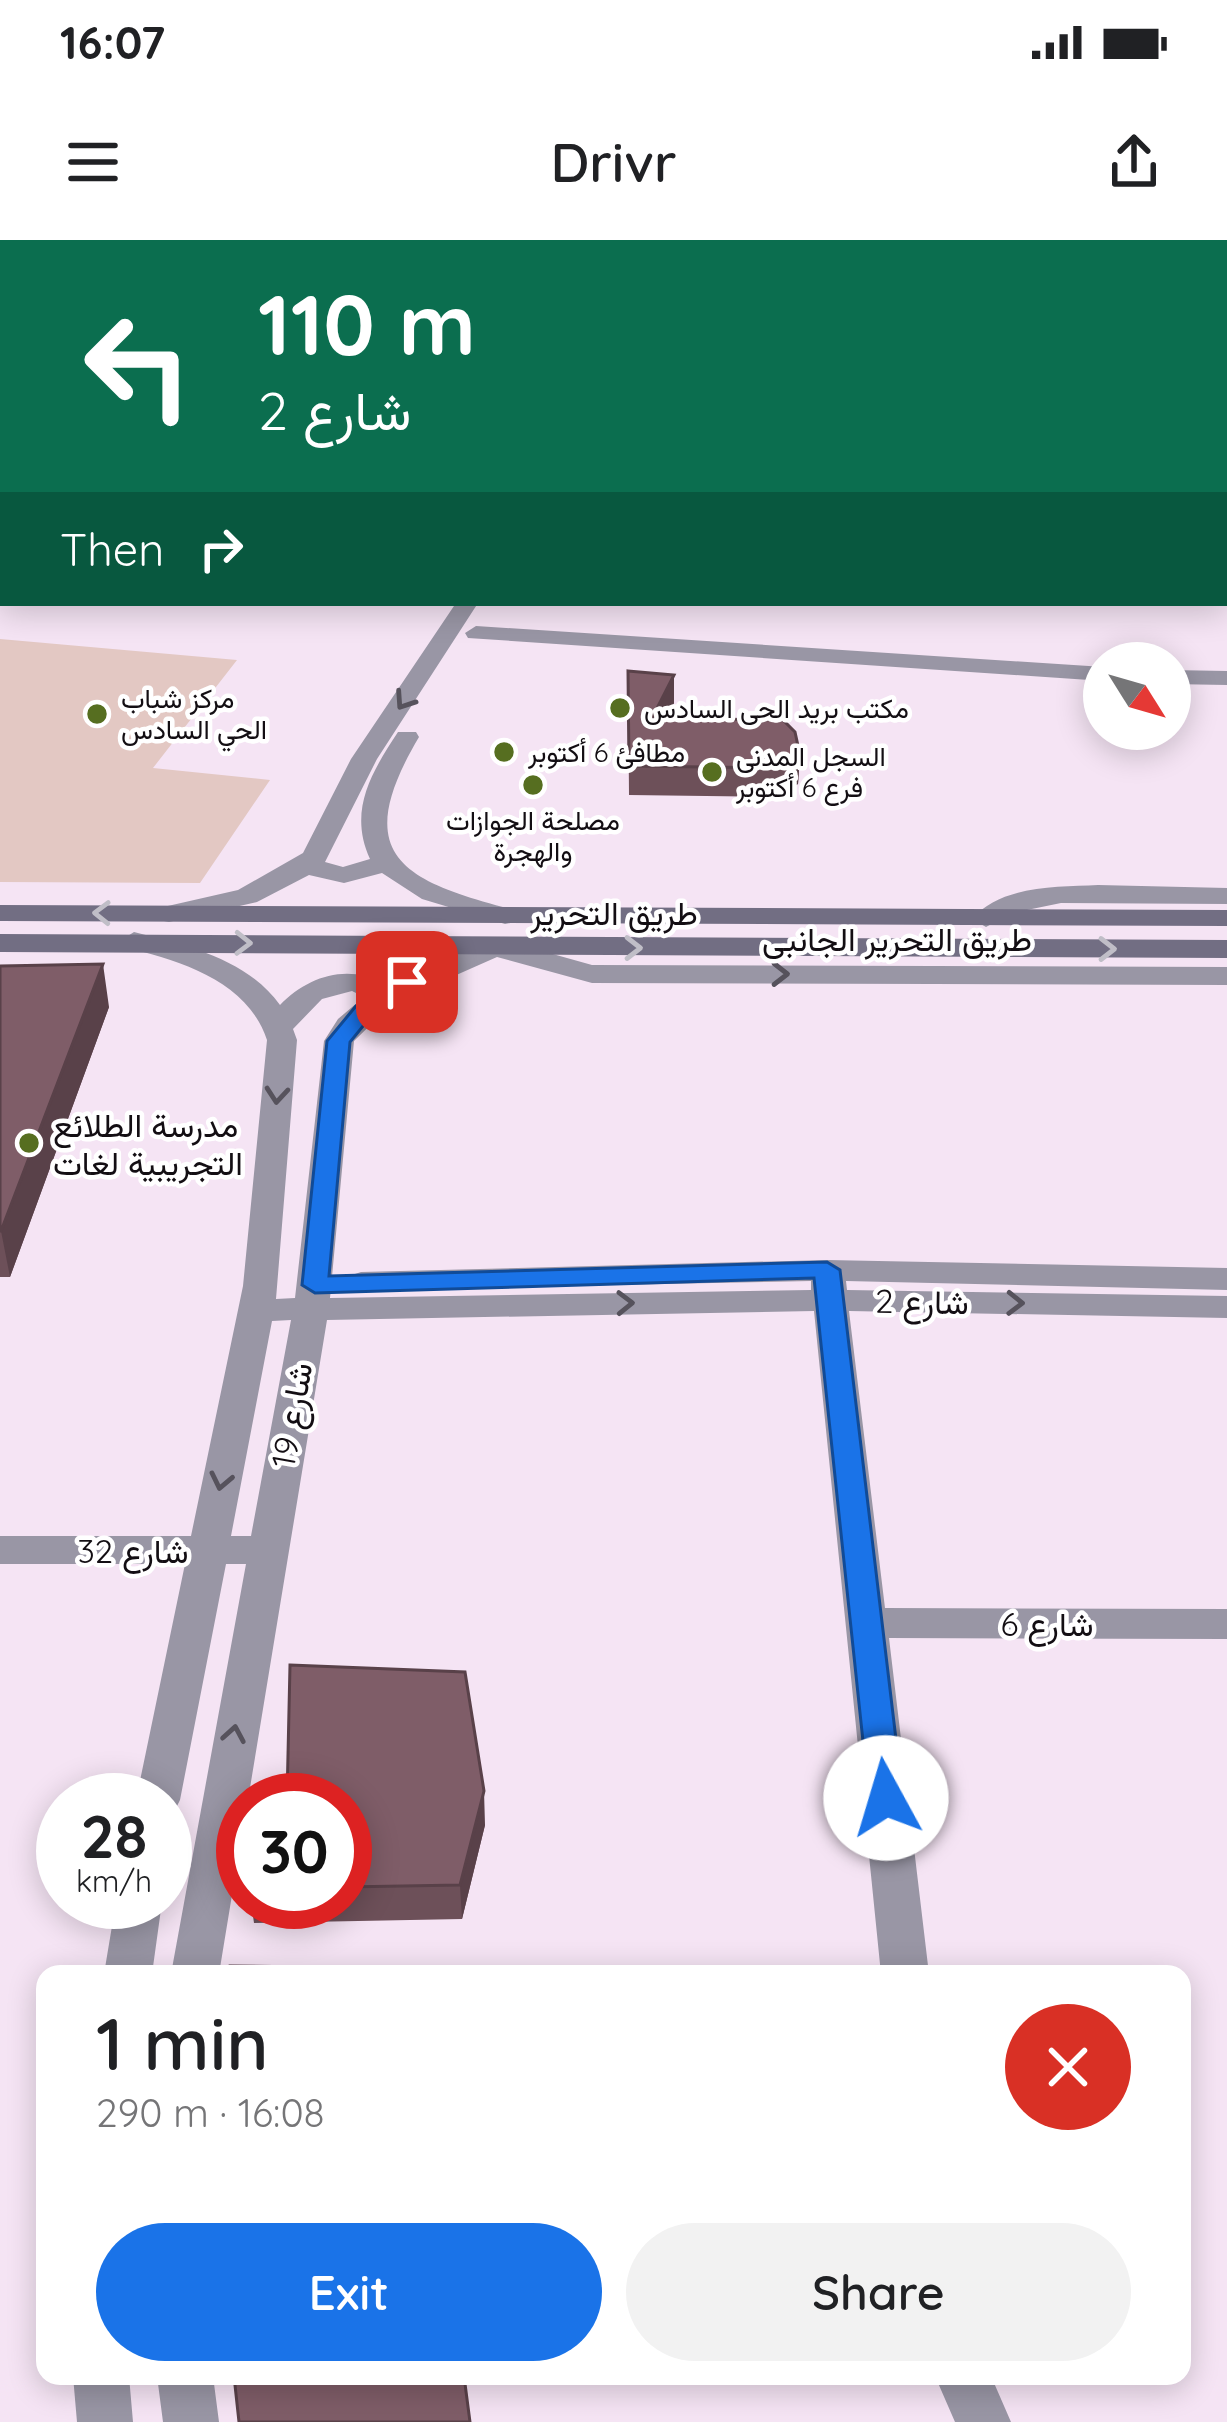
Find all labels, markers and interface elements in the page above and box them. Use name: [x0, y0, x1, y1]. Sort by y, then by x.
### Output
text: 16:07: [60, 14, 165, 70]
text: Drivr: [551, 128, 676, 196]
icon: menu: [60, 129, 126, 195]
icon: share: [1101, 129, 1167, 195]
text: 110 m: [258, 271, 476, 376]
icon: left: [60, 288, 216, 444]
text: شارع 2: [258, 376, 411, 444]
icon: right: [188, 516, 254, 582]
text: Then: [60, 521, 164, 577]
north arrow: [1083, 642, 1191, 750]
map controls: [1083, 642, 1191, 750]
place label: مركز شباب الحي السادس: [121, 681, 267, 752]
one-way arrow: [396, 688, 418, 710]
place label: مكتب بريد الحى السادس: [644, 691, 909, 726]
marker: مكتب بريد الحى السادس: [607, 695, 633, 721]
marker: مركز شباب الحي السادس: [84, 701, 110, 727]
place label: مطافئ 6 أكتوبر: [527, 735, 685, 770]
marker: مطافئ 6 أكتوبر: [491, 739, 517, 765]
place label: السجل المدنى فرع 6 أكتوبر: [735, 739, 886, 806]
marker: السجل المدنى فرع 6 أكتوبر: [699, 759, 725, 785]
marker: مصلحة الجوازات والهجرة: [520, 772, 546, 798]
place label: مصلحة الجوازات والهجرة: [446, 803, 620, 869]
street label: طريق التحرير: [529, 892, 698, 934]
one-way arrow: [92, 901, 111, 927]
street label: طريق التحرير الجانبى: [762, 918, 1032, 960]
one-way arrow: [235, 930, 253, 956]
pin: [356, 931, 458, 1033]
one-way arrow: [625, 935, 643, 961]
one-way arrow: [1099, 936, 1117, 962]
icon: arrive: [374, 949, 440, 1015]
one-way arrow: [772, 961, 790, 987]
one-way arrow: [265, 1086, 291, 1105]
place label: مدرسة الطلائع التجريبية لغات: [53, 1104, 243, 1184]
marker: مدرسة الطلائع التجريبية لغات: [16, 1130, 42, 1156]
street label: شارع 2: [875, 1280, 969, 1325]
one-way arrow: [1007, 1290, 1025, 1316]
one-way arrow: [616, 1291, 635, 1317]
street label: شارع 19: [262, 1359, 323, 1471]
one-way arrow: [209, 1470, 235, 1490]
street label: شارع 32: [78, 1530, 188, 1574]
street label: شارع 6: [1000, 1603, 1094, 1647]
one-way arrow: [221, 1725, 246, 1745]
position arrow: [823, 1735, 949, 1861]
speed limit sign: 30: [216, 1773, 372, 1929]
text: 28: [80, 1798, 148, 1873]
text: km/h: [76, 1862, 152, 1900]
text: 1 min: [96, 1998, 269, 2088]
button: close: [1005, 2004, 1131, 2130]
text: 290 m · 16:08: [96, 2088, 325, 2137]
button: Exit: [96, 2223, 602, 2361]
button: Share: [626, 2223, 1131, 2361]

